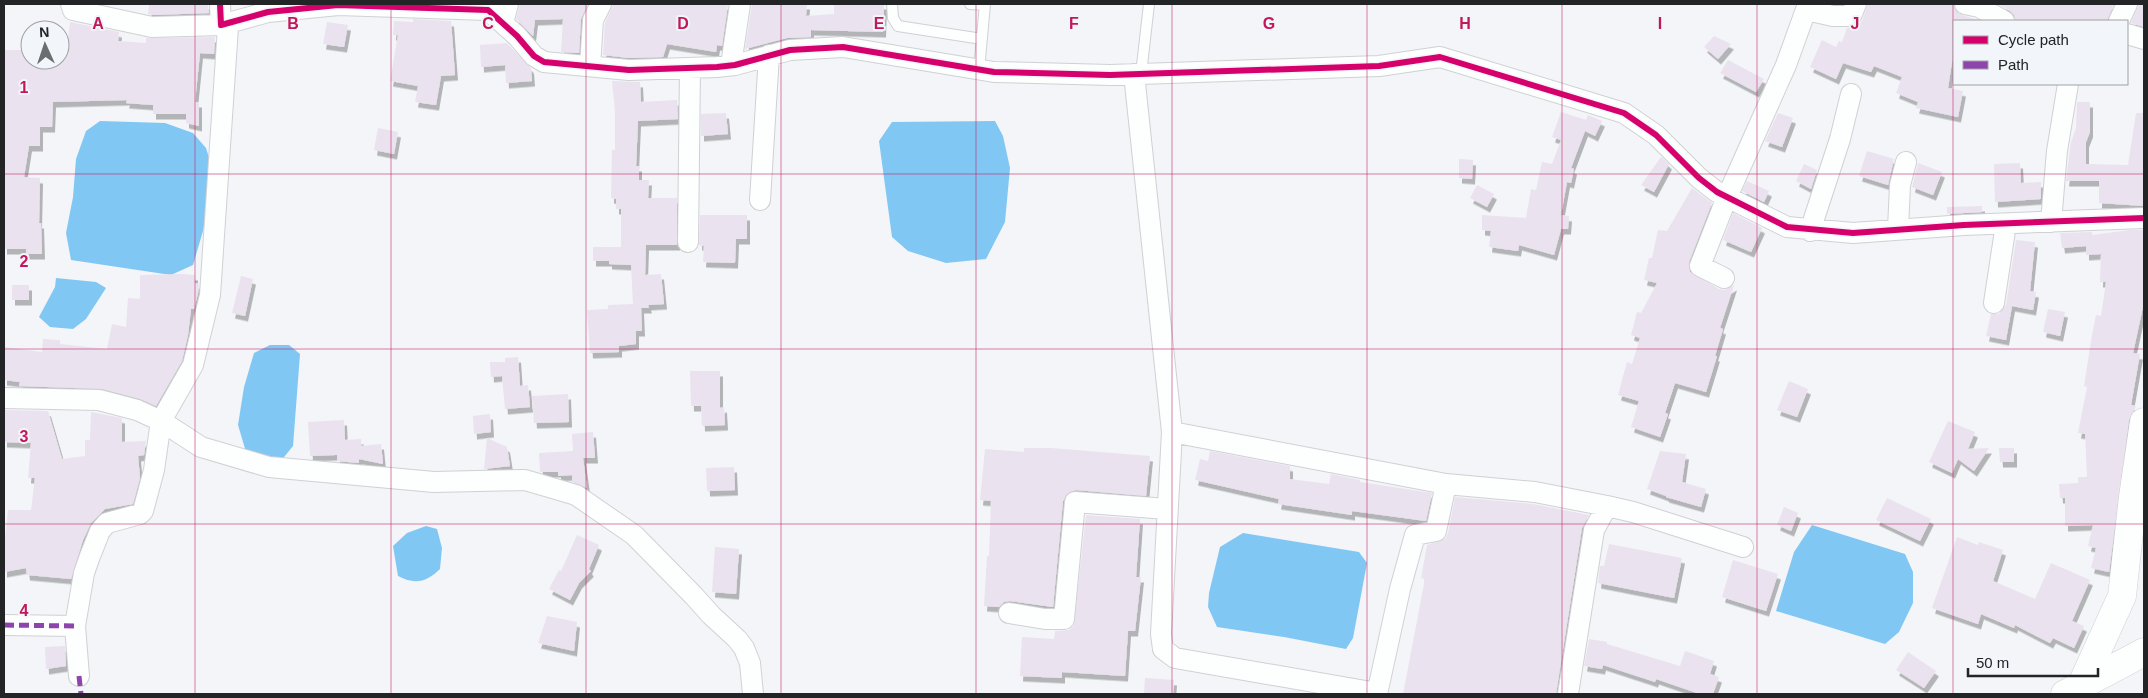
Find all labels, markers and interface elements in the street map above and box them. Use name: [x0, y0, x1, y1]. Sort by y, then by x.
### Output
text: A: [92, 15, 104, 32]
text: B: [287, 15, 299, 32]
text: C: [482, 15, 494, 32]
text: D: [677, 15, 689, 32]
text: E: [874, 15, 885, 32]
text: F: [1069, 15, 1079, 32]
text: G: [1263, 15, 1275, 32]
text: H: [1459, 15, 1471, 32]
text: I: [1658, 15, 1662, 32]
text: J: [1851, 15, 1859, 32]
north arrow: [20, 20, 70, 70]
legend: [1953, 20, 2128, 85]
text: N: [39, 24, 50, 40]
text: Cycle path: [1998, 31, 2069, 48]
text: Path: [1998, 56, 2029, 73]
text: 1: [20, 79, 29, 96]
text: 2: [20, 253, 29, 270]
text: 3: [20, 428, 29, 445]
text: 4: [20, 602, 29, 619]
scale bar: [1968, 646, 2098, 678]
text: 50 m: [1976, 654, 2009, 671]

